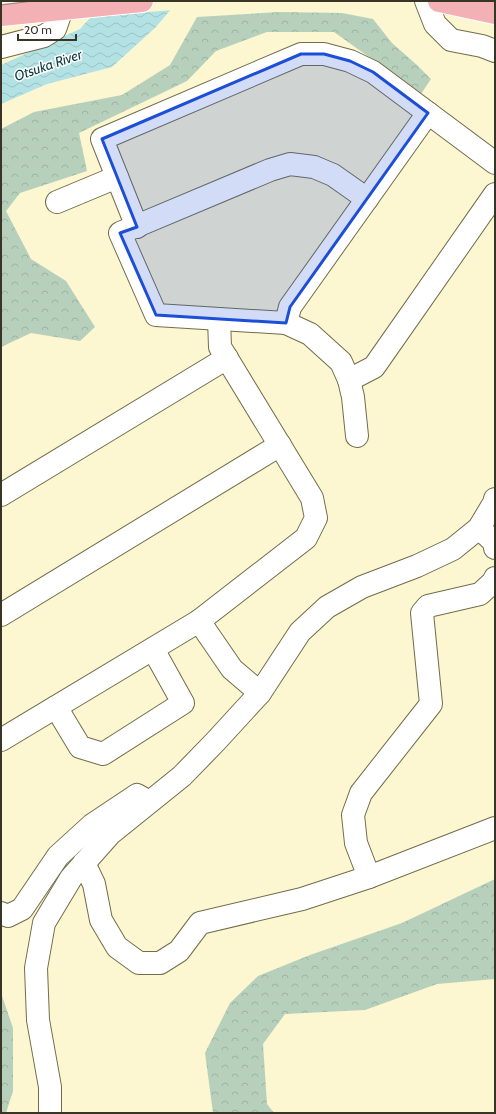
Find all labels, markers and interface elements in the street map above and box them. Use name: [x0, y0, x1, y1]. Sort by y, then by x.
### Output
scale bar: [18, 16, 76, 42]
text: 20 m: [24, 22, 52, 37]
water label: Otsuka River: [12, 45, 85, 85]

